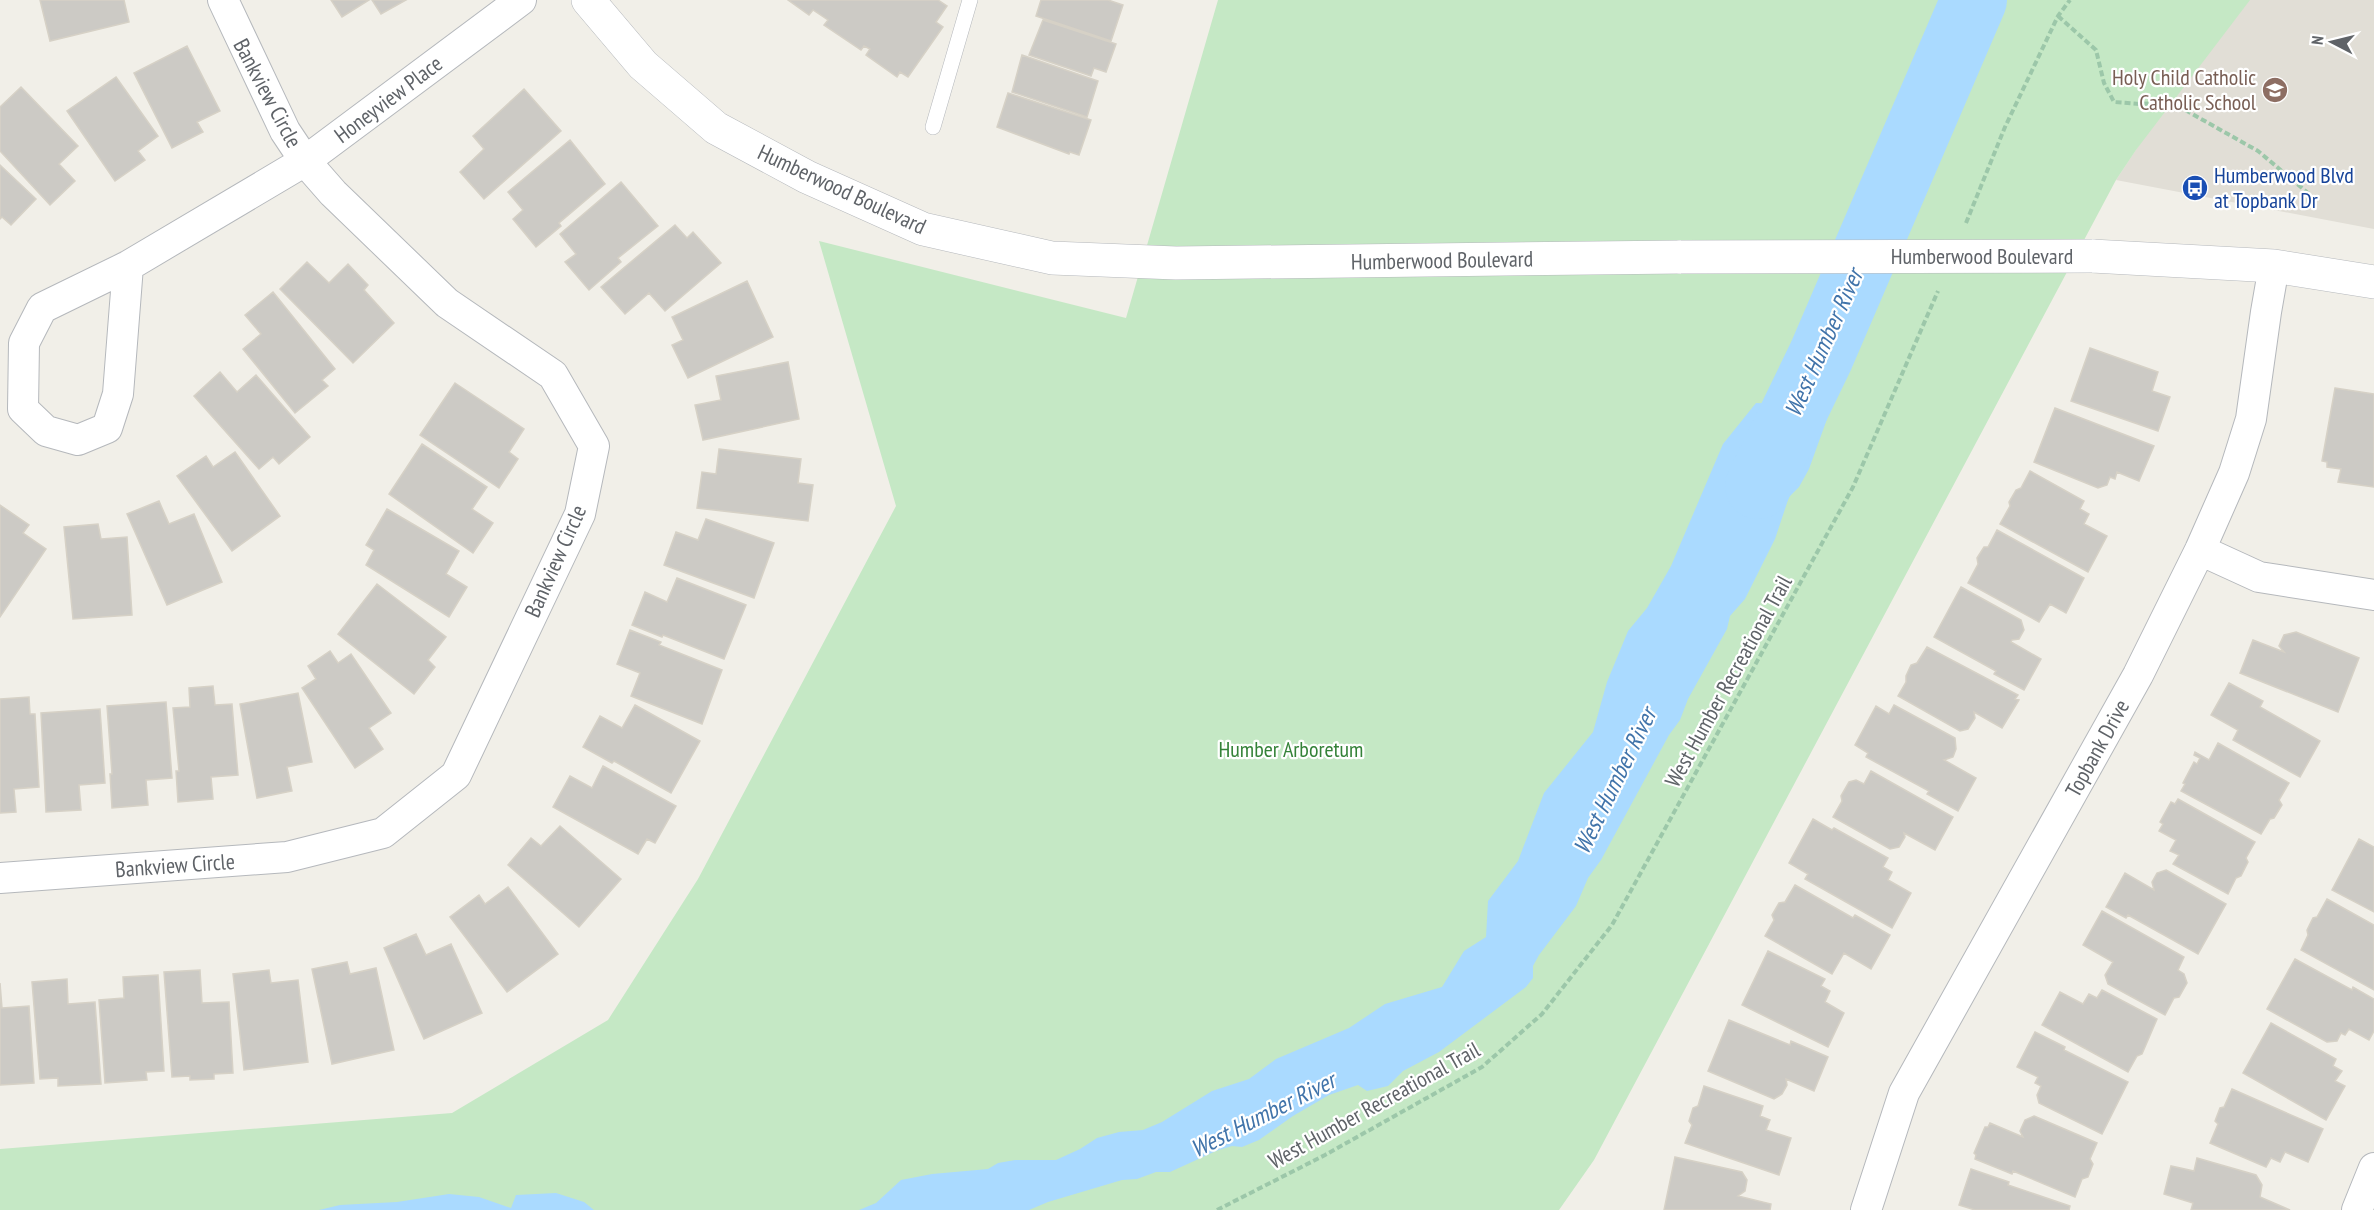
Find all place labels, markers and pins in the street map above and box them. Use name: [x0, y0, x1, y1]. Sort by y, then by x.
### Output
place label: Holy Child Catholic Catholic School: [2112, 63, 2257, 116]
school or university icon: Holy Child Catholic Catholic School: [2260, 75, 2290, 105]
place label: Humberwood Blvd at Topbank Dr: [2214, 161, 2354, 214]
bus stop icon: Humberwood Blvd at Topbank Dr: [2180, 173, 2210, 203]

